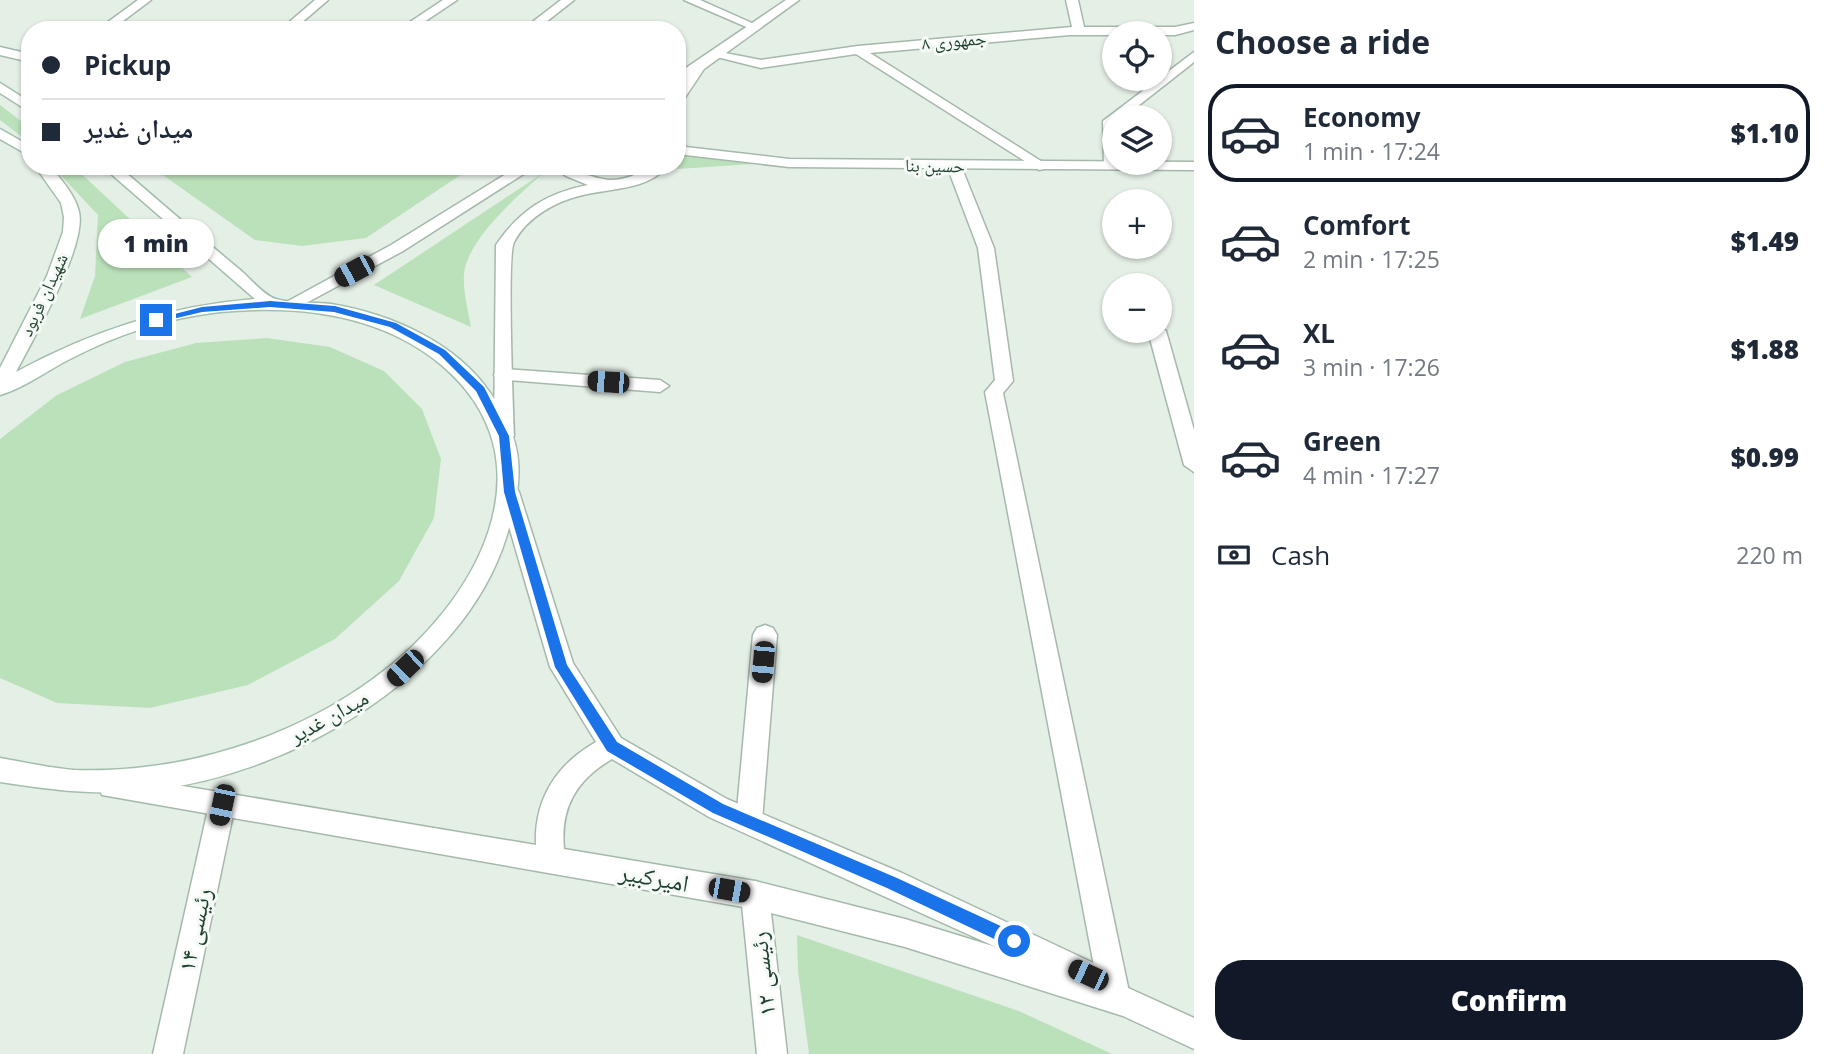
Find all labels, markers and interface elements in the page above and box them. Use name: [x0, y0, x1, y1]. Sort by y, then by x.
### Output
text: Choose a ride: [1215, 20, 1430, 63]
map controls: [1102, 21, 1172, 343]
button: locate: [1102, 21, 1172, 91]
street label: جمهوری ۸: [920, 25, 987, 55]
text: Pickup: [84, 47, 171, 83]
text: Economy: [1303, 99, 1421, 135]
icon: car: [1219, 102, 1282, 165]
button: layers: [1102, 105, 1172, 175]
text: میدان غدیر: [84, 110, 193, 146]
text: $1.10: [1731, 115, 1799, 151]
text: 1 min · 17:24: [1303, 135, 1440, 167]
street label: حسین بنا: [905, 152, 965, 178]
button: +: [1102, 189, 1172, 259]
text: Comfort: [1303, 207, 1410, 243]
icon: car: [1219, 210, 1282, 273]
callout: 1 min: [98, 218, 214, 268]
text: $1.49: [1731, 223, 1799, 259]
text: 1 min: [123, 227, 189, 259]
text: 2 min · 17:25: [1303, 243, 1440, 275]
street label: شهيدان فربود: [13, 249, 73, 340]
car: [331, 252, 378, 290]
button: −: [1102, 273, 1172, 343]
route end: [140, 304, 172, 336]
text: XL: [1303, 315, 1335, 351]
icon: car: [1219, 318, 1282, 381]
text: $1.88: [1731, 331, 1799, 367]
text: 3 min · 17:26: [1303, 351, 1440, 383]
car: [587, 370, 630, 394]
text: Green: [1303, 423, 1381, 459]
icon: car: [1219, 426, 1282, 489]
text: $0.99: [1731, 439, 1799, 475]
text: 4 min · 17:27: [1303, 459, 1440, 491]
icon: cash: [1215, 536, 1253, 574]
text: Cash: [1271, 537, 1330, 573]
text: 220 m: [1736, 539, 1803, 571]
car: [751, 640, 776, 684]
car: [383, 646, 428, 690]
street label: میدان غدیر: [283, 683, 373, 750]
car: [208, 782, 237, 828]
street label: امیرکبیر: [616, 854, 692, 899]
car: [707, 876, 752, 904]
street label: رئیسی ۱۴: [169, 885, 218, 975]
route start: [998, 925, 1030, 957]
street label: رئیسی ۱۲: [741, 930, 782, 1018]
car: [1065, 957, 1112, 993]
button: Confirm: [1215, 960, 1803, 1040]

